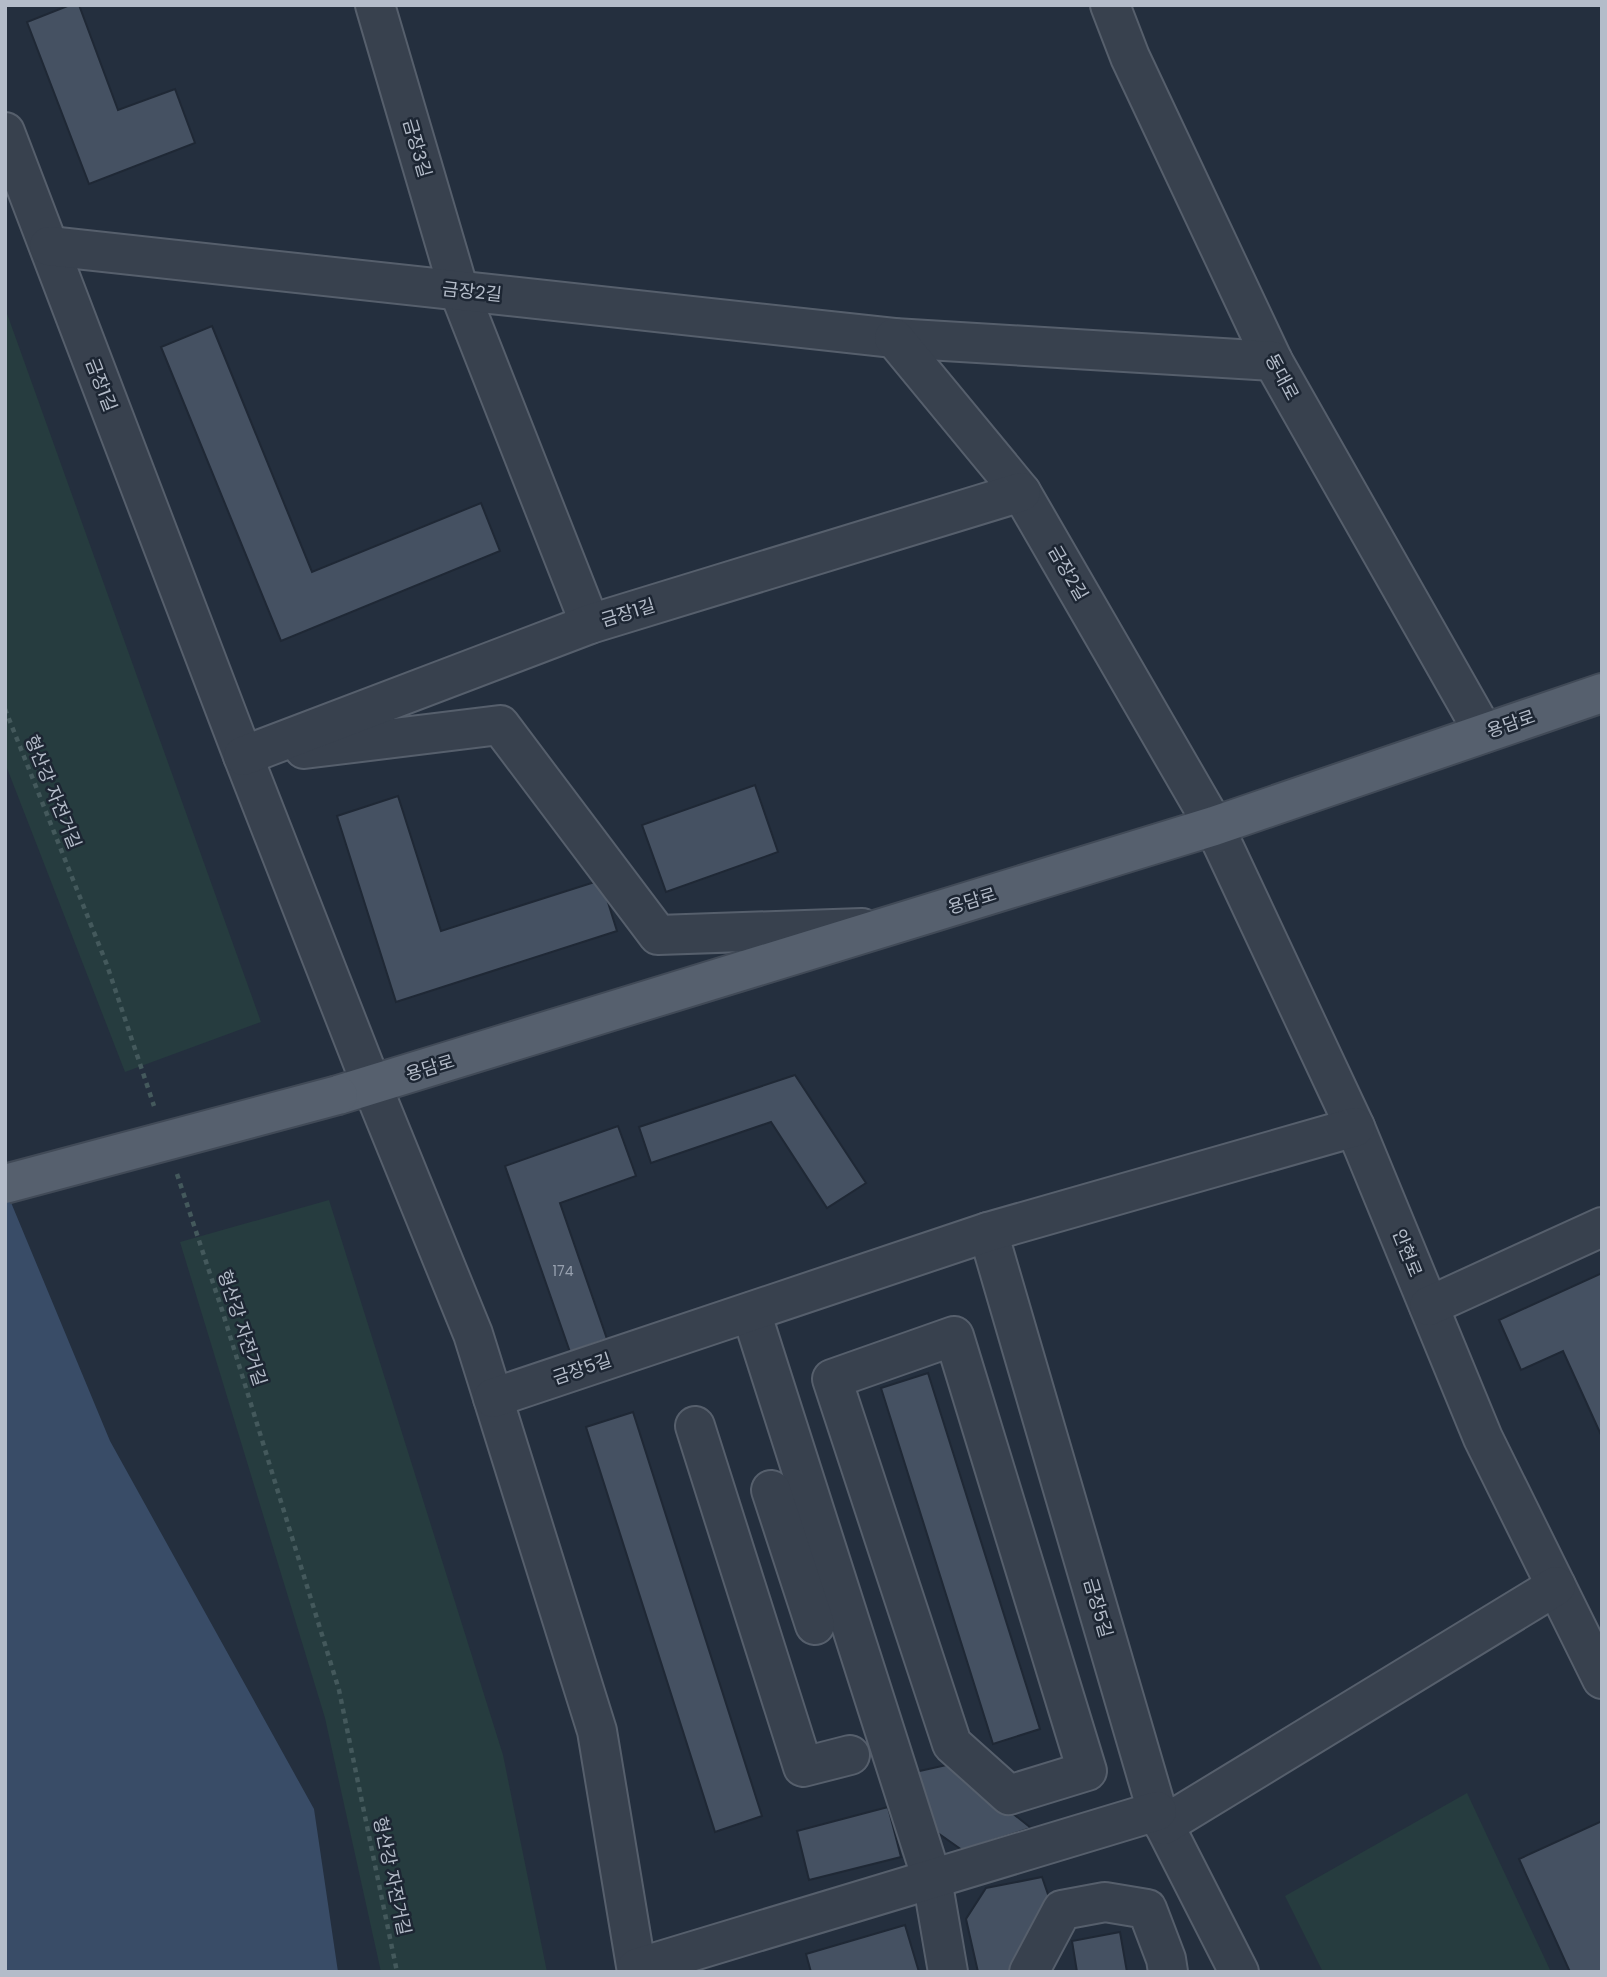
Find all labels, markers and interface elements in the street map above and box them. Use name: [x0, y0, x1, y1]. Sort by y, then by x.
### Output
street label: 금장3길: [397, 115, 438, 180]
street label: 금장2길: [441, 276, 503, 307]
street label: 동대로: [1260, 349, 1305, 405]
street label: 금장1길: [80, 354, 123, 415]
street label: 금장2길: [1043, 541, 1094, 605]
street label: 금장1길: [598, 592, 658, 633]
street label: 용담로: [1483, 704, 1538, 743]
street label: 형산강 자전거길: [19, 731, 88, 852]
street label: 용담로: [944, 881, 999, 920]
street label: 용담로: [402, 1048, 457, 1087]
street label: 안현로: [1387, 1225, 1428, 1281]
house number: 174: [553, 1261, 574, 1281]
street label: 형산강 자전거길: [212, 1267, 273, 1389]
street label: 금장5길: [549, 1347, 615, 1390]
street label: 금장5길: [1078, 1575, 1119, 1641]
street label: 형산강 자전거길: [368, 1814, 417, 1938]

